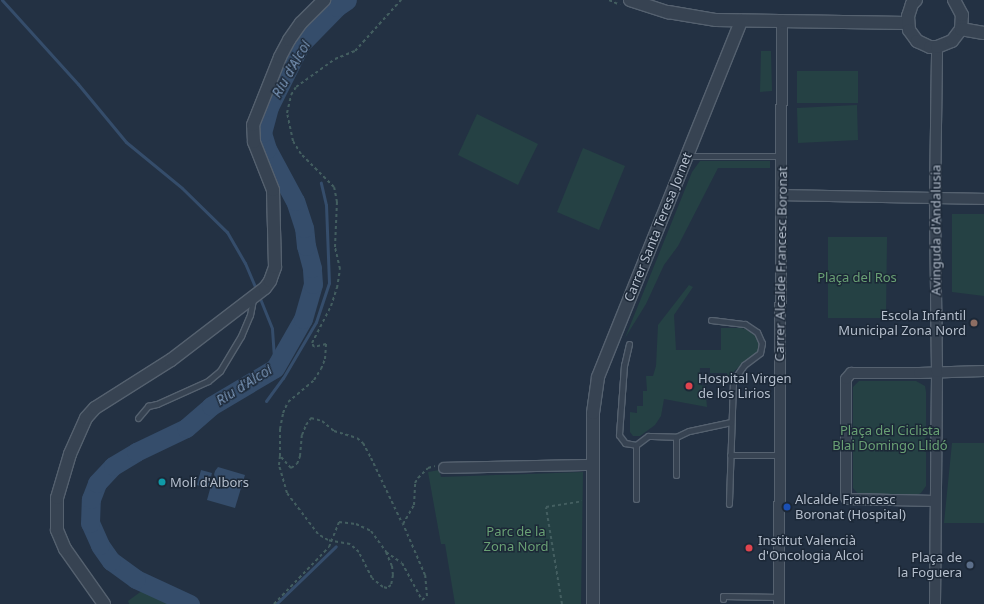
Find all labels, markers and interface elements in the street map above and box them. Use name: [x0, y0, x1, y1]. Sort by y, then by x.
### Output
water label: Riu d'Alcoi: [268, 38, 314, 100]
street label: Carrer Santa Teresa Jornet: [621, 150, 695, 304]
street label: Avinguda d'Andalusia: [928, 165, 944, 295]
street label: Carrer Alcalde Francesc Boronat: [771, 166, 791, 362]
park label: Plaça del Ros: [817, 269, 897, 285]
place label: Escola Infantil Municipal Zona Nord: [838, 308, 966, 339]
marker: Escola Infantil Municipal Zona Nord: [969, 318, 979, 328]
water label: Riu d'Alcoi: [213, 361, 275, 409]
place label: Hospital Virgen de los Lirios: [698, 371, 792, 402]
marker: Hospital Virgen de los Lirios: [683, 380, 695, 392]
park label: Plaça del Ciclista Blai Domingo Llidó: [832, 423, 948, 454]
place label: Molí d'Albors: [170, 474, 249, 490]
marker: Molí d'Albors: [157, 477, 167, 487]
place label: Alcalde Francesc Boronat (Hospital): [795, 492, 906, 523]
marker: Alcalde Francesc Boronat (Hospital): [782, 502, 792, 512]
park label: Parc de la Zona Nord: [484, 524, 548, 555]
place label: Institut Valencià d'Oncologia Alcoi: [758, 533, 864, 564]
marker: Institut Valencià d'Oncologia Alcoi: [743, 542, 755, 554]
place label: Plaça de la Foguera: [898, 550, 962, 581]
marker: Plaça de la Foguera: [965, 560, 975, 570]

